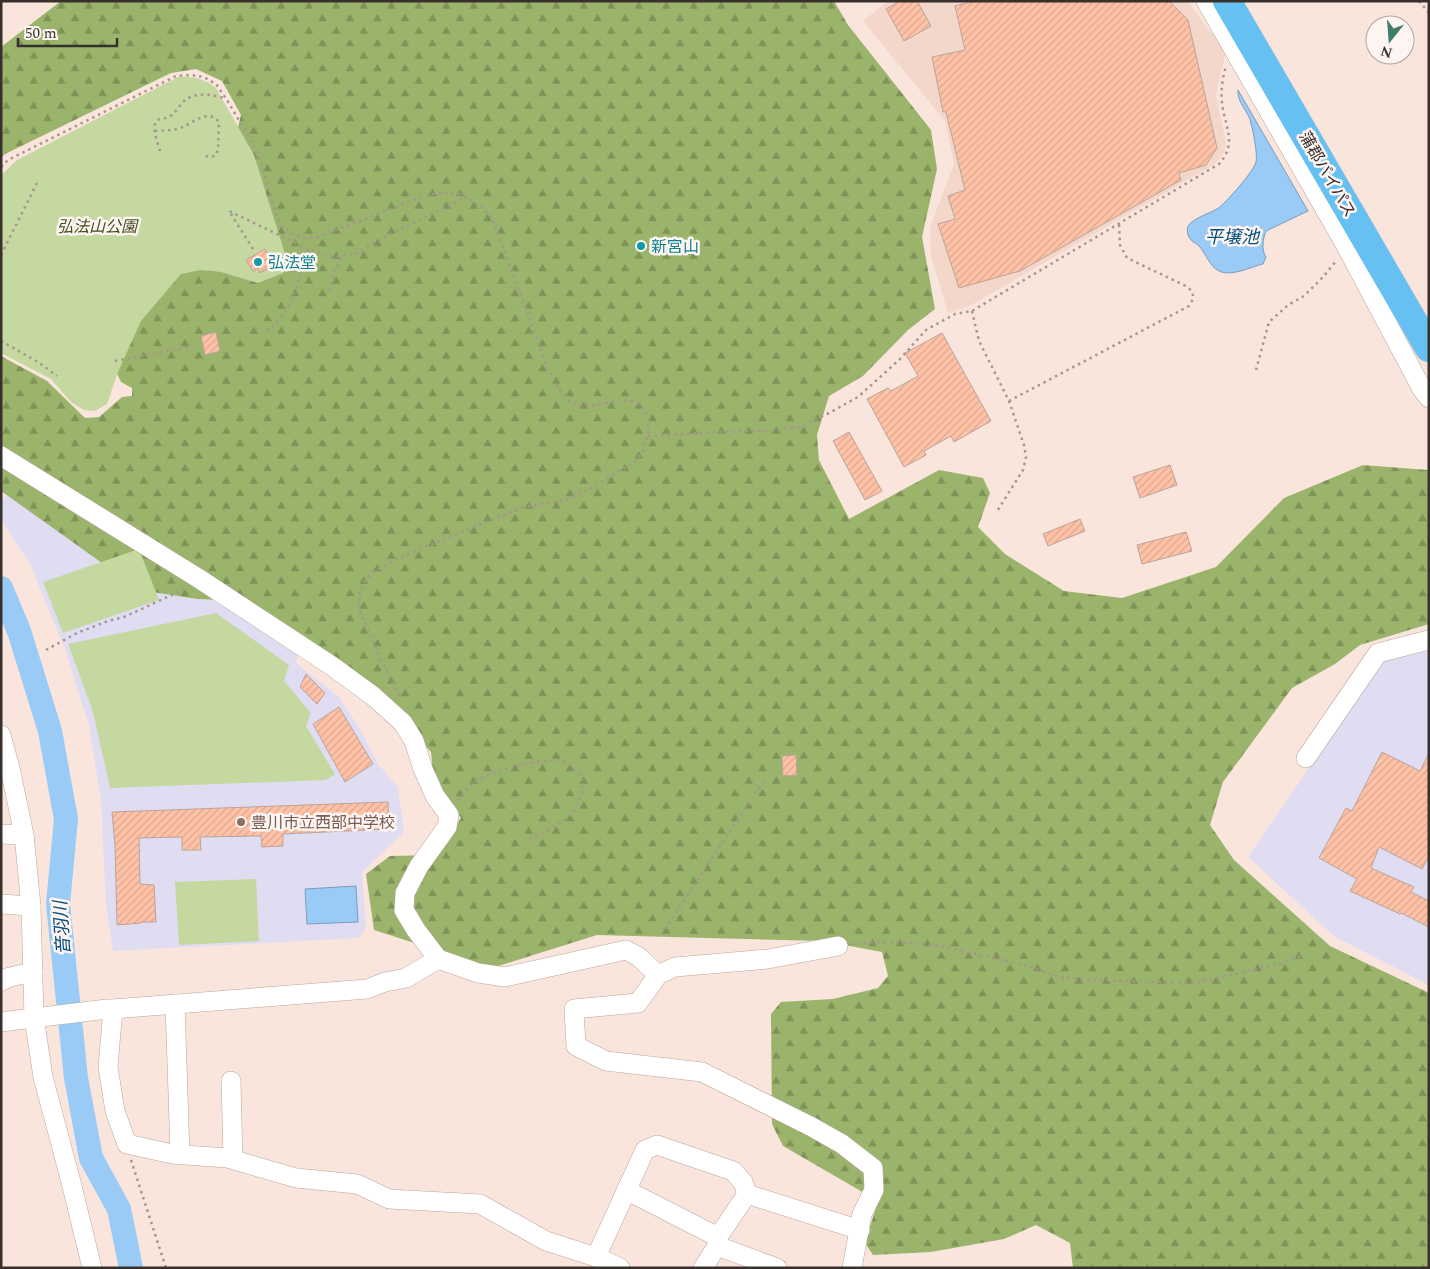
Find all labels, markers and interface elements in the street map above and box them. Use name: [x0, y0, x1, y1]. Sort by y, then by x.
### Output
scale bar: [18, 15, 116, 47]
north arrow: [1365, 15, 1415, 65]
text: 50 m: [25, 22, 57, 45]
text: N: [1378, 40, 1395, 64]
street label: 蒲郡バイパス: [1293, 127, 1361, 222]
park label: 弘法山公園: [57, 215, 139, 239]
water label: 平壌池: [1205, 224, 1261, 251]
place label: 新宮山: [651, 235, 699, 259]
marker: 新宮山: [635, 240, 647, 252]
place label: 弘法堂: [268, 251, 316, 275]
marker: 弘法堂: [252, 256, 264, 268]
place label: 豊川市立西部中学校: [251, 811, 395, 835]
marker: 豊川市立西部中学校: [235, 816, 247, 828]
water label: 音羽川: [47, 898, 78, 956]

